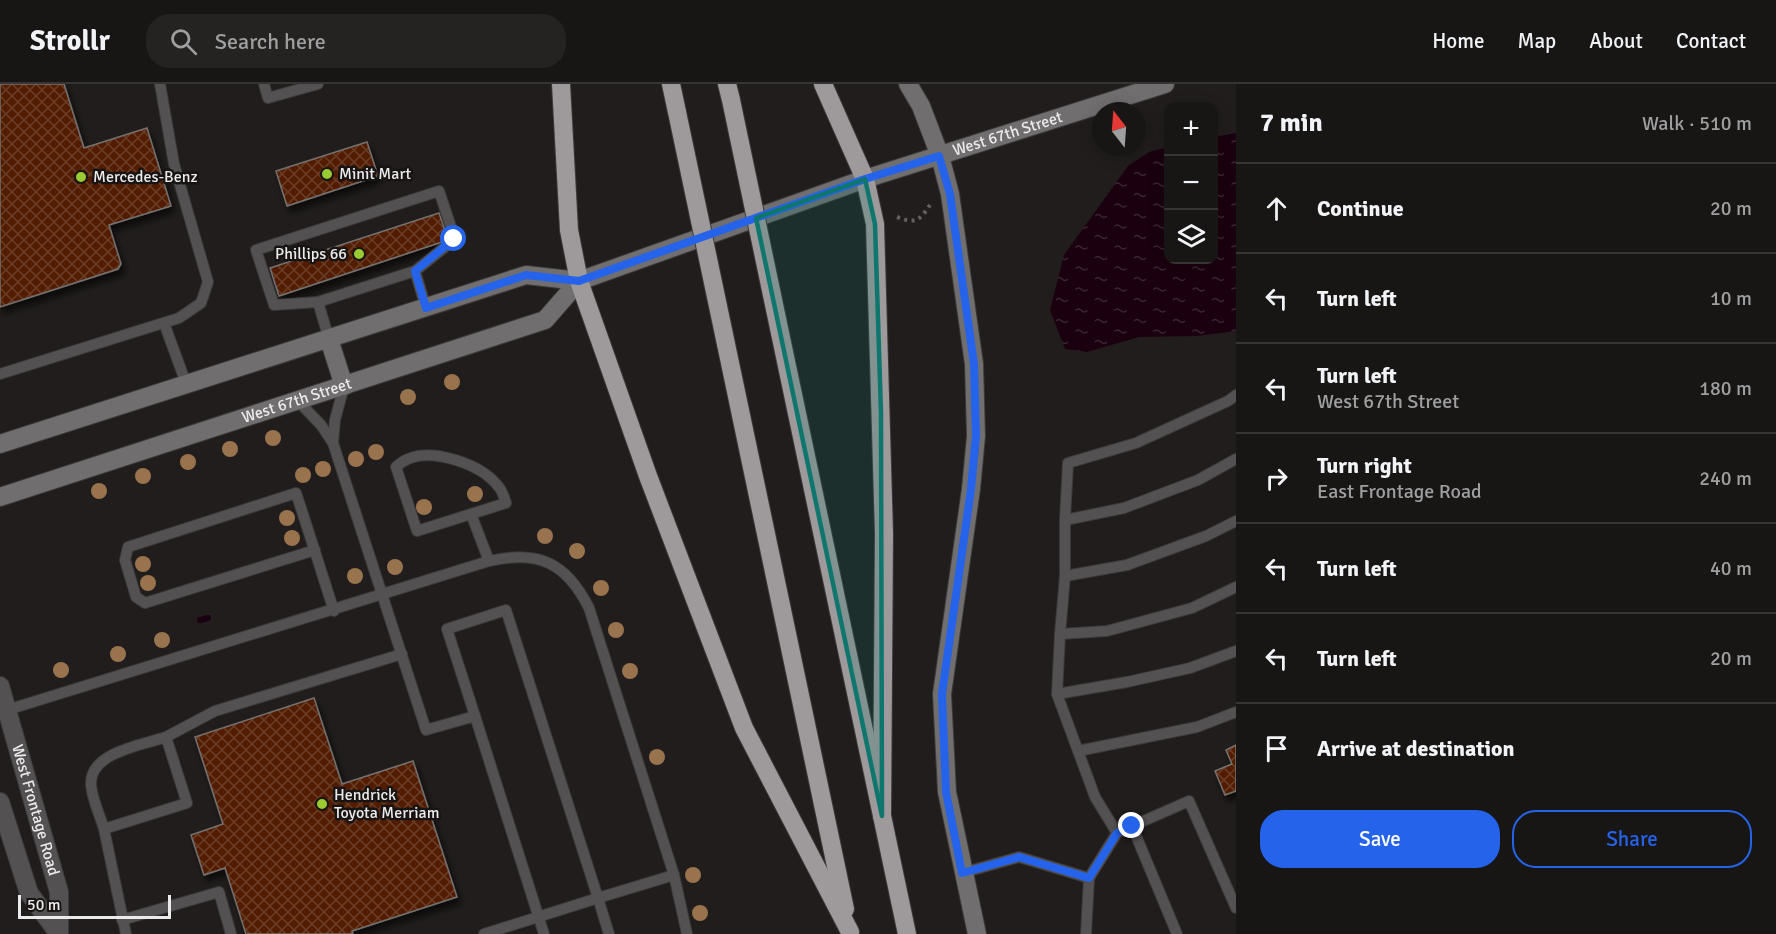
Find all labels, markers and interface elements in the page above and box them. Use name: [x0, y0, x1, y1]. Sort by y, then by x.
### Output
search box: [146, 14, 566, 68]
text: Strollr: [30, 24, 110, 58]
icon: search: [167, 25, 200, 58]
text: Search here: [215, 28, 326, 55]
text: Home: [1432, 28, 1485, 54]
text: Map: [1518, 28, 1556, 54]
text: About: [1589, 28, 1643, 54]
text: Contact: [1676, 28, 1746, 54]
north arrow: [1092, 102, 1146, 156]
map controls: [1164, 102, 1218, 264]
button: +: [1164, 102, 1218, 156]
street label: West 67th Street: [950, 107, 1065, 161]
text: 7 min: [1260, 107, 1323, 139]
text: Walk · 510 m: [1642, 111, 1752, 136]
button: −: [1164, 156, 1218, 210]
place label: Minit Mart: [339, 164, 412, 184]
place label: Mercedes-Benz: [93, 167, 198, 187]
marker: Minit Mart: [320, 167, 334, 181]
marker: Mercedes-Benz: [74, 170, 88, 184]
icon: ahead: [1260, 192, 1293, 225]
text: Continue: [1317, 195, 1404, 222]
text: 20 m: [1710, 196, 1752, 221]
button: layers: [1164, 210, 1218, 264]
route start: [440, 225, 466, 251]
place label: Phillips 66: [275, 244, 347, 264]
marker: Phillips 66: [352, 247, 366, 261]
icon: left: [1260, 282, 1293, 315]
text: Turn left: [1317, 285, 1397, 312]
text: 10 m: [1710, 286, 1752, 311]
text: Turn left: [1317, 362, 1397, 389]
icon: left: [1260, 372, 1293, 405]
street label: West 67th Street: [239, 373, 354, 428]
text: 180 m: [1699, 376, 1752, 401]
text: West 67th Street: [1317, 389, 1459, 414]
text: Turn right: [1317, 452, 1412, 479]
icon: right: [1260, 462, 1293, 495]
text: 240 m: [1699, 466, 1752, 491]
text: East Frontage Road: [1317, 479, 1482, 504]
icon: left: [1260, 552, 1293, 585]
text: Turn left: [1317, 555, 1397, 582]
text: 40 m: [1710, 556, 1752, 581]
icon: left: [1260, 642, 1293, 675]
text: Turn left: [1317, 645, 1397, 672]
text: 20 m: [1710, 646, 1752, 671]
icon: arrive: [1260, 732, 1293, 765]
text: Arrive at destination: [1317, 735, 1514, 762]
street label: West Frontage Road: [7, 742, 64, 878]
place label: Hendrick Toyota Merriam: [334, 785, 440, 823]
marker: Hendrick Toyota Merriam: [315, 797, 329, 811]
button: Save: [1260, 810, 1500, 868]
button: Share: [1512, 810, 1752, 868]
route end: [1118, 812, 1144, 838]
scale bar: [18, 892, 171, 920]
text: 50 m: [27, 895, 61, 915]

